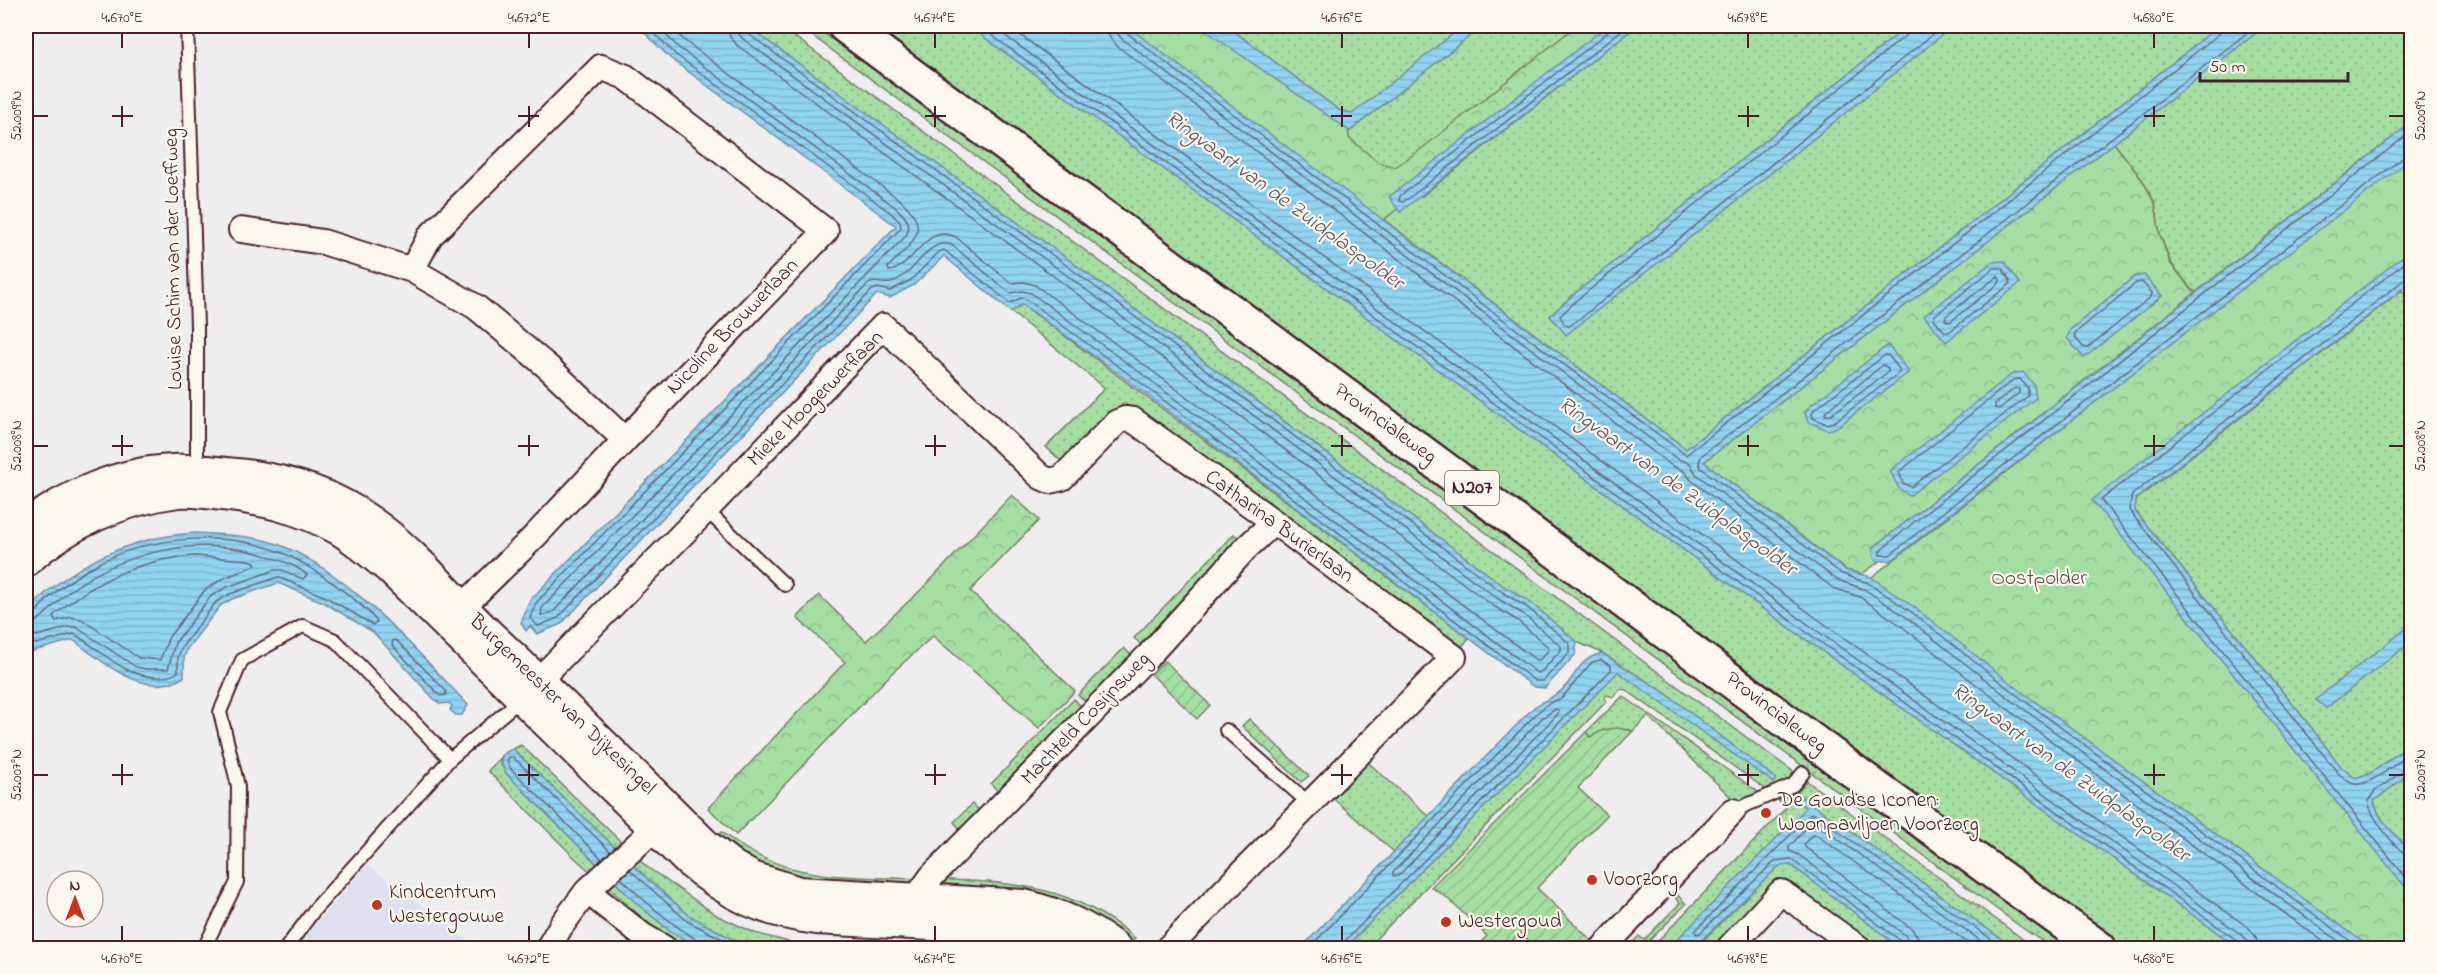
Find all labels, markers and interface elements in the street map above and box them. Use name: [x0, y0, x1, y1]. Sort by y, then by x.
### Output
text: 4.670°E: [101, 7, 143, 29]
text: 4.672°E: [508, 7, 550, 29]
text: 4.674°E: [914, 7, 956, 29]
text: 4.676°E: [1321, 7, 1363, 29]
text: 4.678°E: [1728, 7, 1768, 29]
text: 4.680°E: [2133, 7, 2175, 29]
scale bar: [2200, 45, 2348, 83]
text: 50 m: [2209, 55, 2246, 81]
text: 52.009°N: [6, 91, 28, 141]
text: 52.009°N: [2410, 91, 2432, 141]
water label: Ringvaart van de Zuidplaspolder: [1158, 103, 1413, 301]
street label: Louise Schim van der Loeffweg: [157, 128, 193, 390]
street label: Nicoline Brouwerlaan: [660, 252, 806, 402]
street label: Mieke Hoogerwerflaan: [741, 324, 893, 476]
street label: Provincialeweg: [1326, 376, 1443, 473]
water label: Ringvaart van de Zuidplaspolder: [1551, 389, 1806, 587]
text: 52.008°N: [6, 420, 28, 472]
text: 52.008°N: [2410, 420, 2432, 472]
street label: Catharina Burierlaan: [1198, 463, 1360, 591]
road number: N207: [1445, 471, 1499, 505]
park label: Oostpolder: [1991, 564, 2087, 594]
street label: Burgemeester van Dijkesingel: [460, 607, 662, 804]
street label: Machteld Cosijnsweg: [1014, 646, 1159, 794]
street label: Provincialeweg: [1718, 665, 1833, 763]
water label: Ringvaart van de Zuidplaspolder: [1944, 675, 2199, 873]
text: 52.007°N: [6, 749, 28, 801]
text: 52.007°N: [2410, 749, 2432, 801]
place label: De Goudse Iconen: Woonpaviljoen Voorzorg: [1777, 786, 1979, 842]
marker: De Goudse Iconen: Woonpaviljoen Voorzorg: [1759, 806, 1773, 820]
place label: Voorzorg: [1603, 865, 1678, 897]
north arrow: [45, 869, 105, 929]
marker: Voorzorg: [1585, 873, 1599, 887]
text: N: [70, 874, 81, 898]
place label: Kindcentrum Westergouwe: [389, 878, 504, 934]
marker: Kindcentrum Westergouwe: [370, 898, 384, 912]
place label: Westergoud: [1458, 907, 1562, 939]
marker: Westergoud: [1439, 915, 1453, 929]
text: 4.670°E: [101, 948, 143, 970]
text: 4.672°E: [508, 948, 550, 970]
text: 4.674°E: [914, 948, 956, 970]
text: 4.676°E: [1321, 948, 1363, 970]
text: 4.678°E: [1728, 948, 1768, 970]
text: 4.680°E: [2133, 948, 2175, 970]

